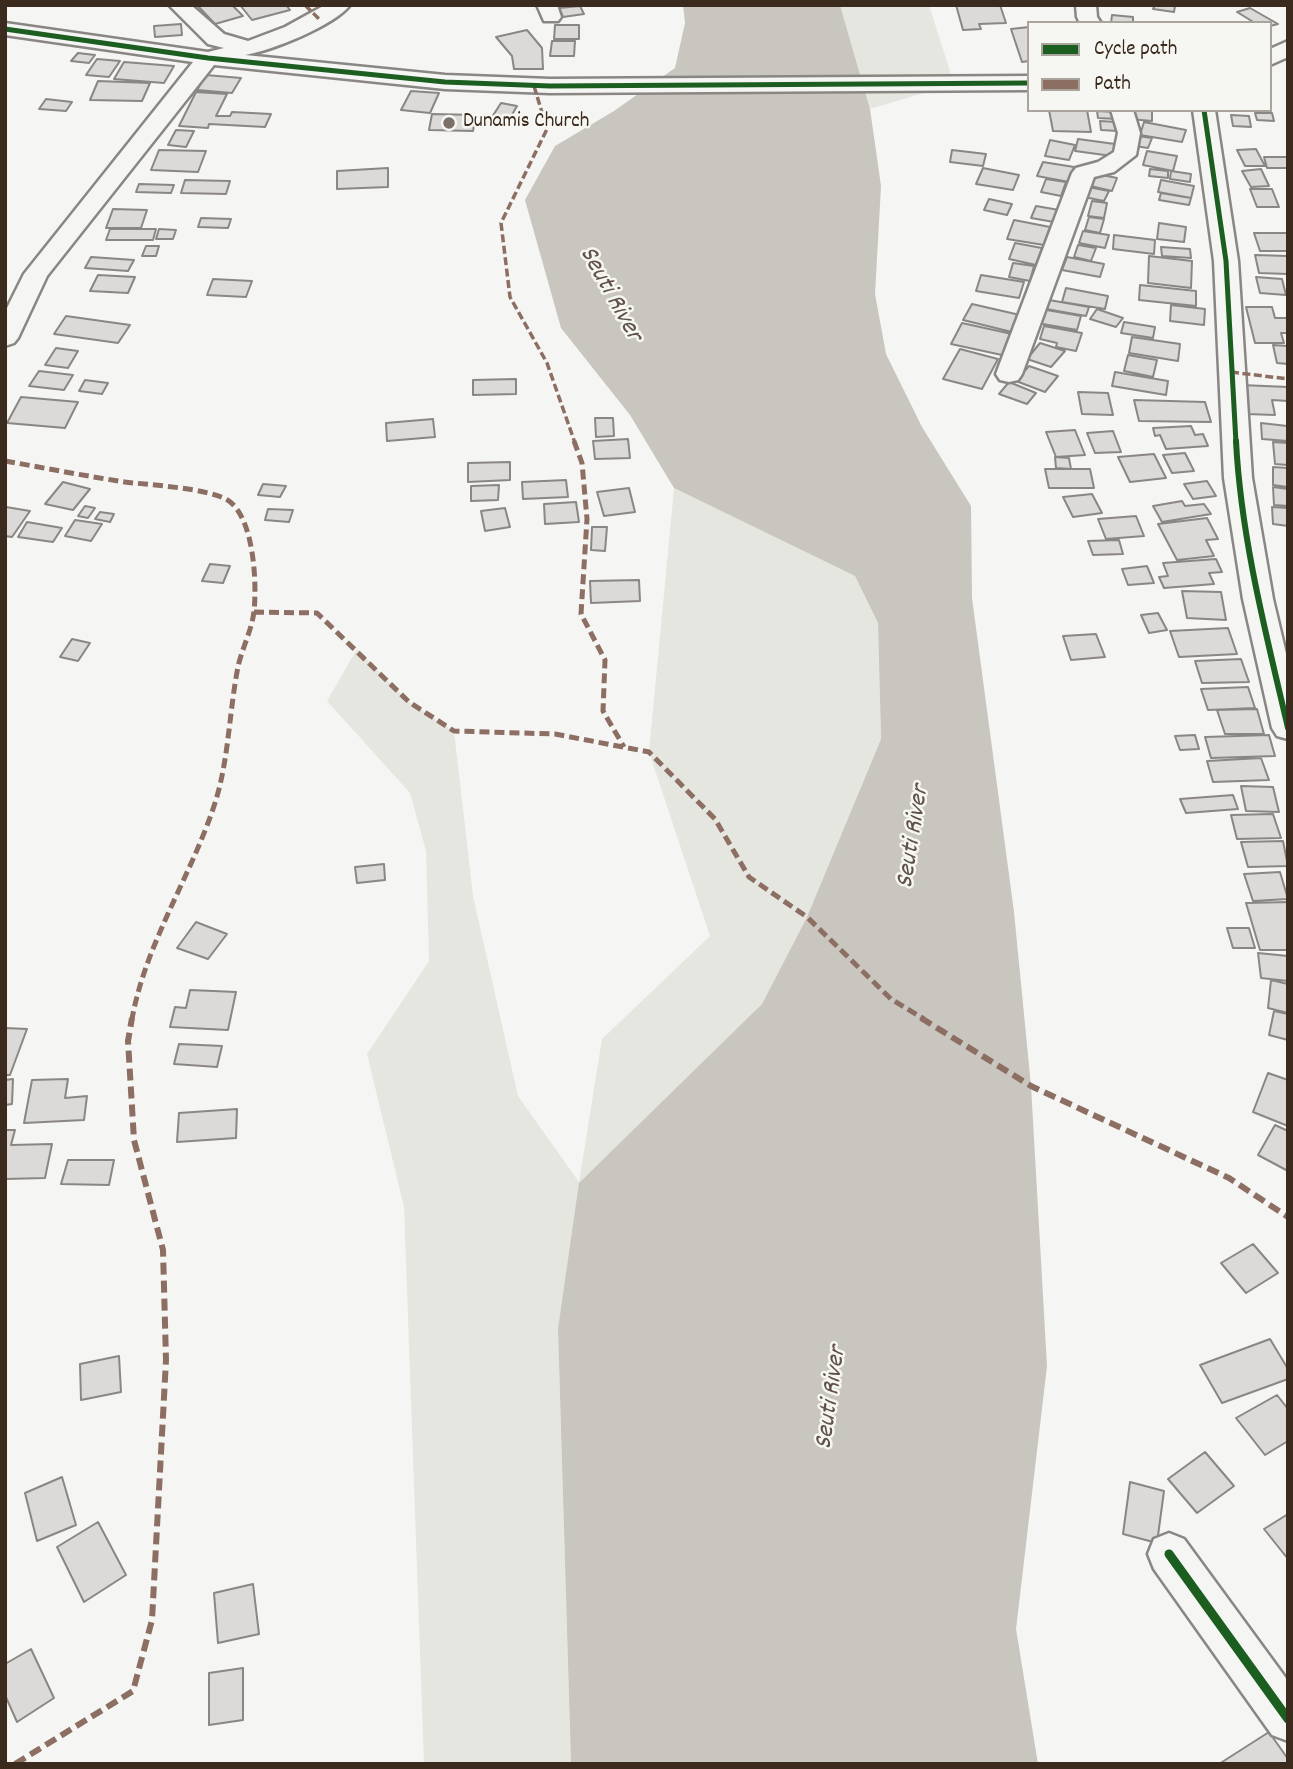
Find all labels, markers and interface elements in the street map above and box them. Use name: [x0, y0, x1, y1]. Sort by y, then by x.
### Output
legend: [1027, 21, 1272, 112]
text: Cycle path: [1094, 35, 1177, 65]
text: Path: [1094, 70, 1131, 100]
place label: Dunamis Church: [463, 110, 589, 136]
marker: Dunamis Church: [441, 115, 457, 131]
water label: Seuti River: [570, 242, 648, 348]
water label: Seuti River: [891, 783, 939, 891]
water label: Seuti River: [810, 1344, 856, 1452]

